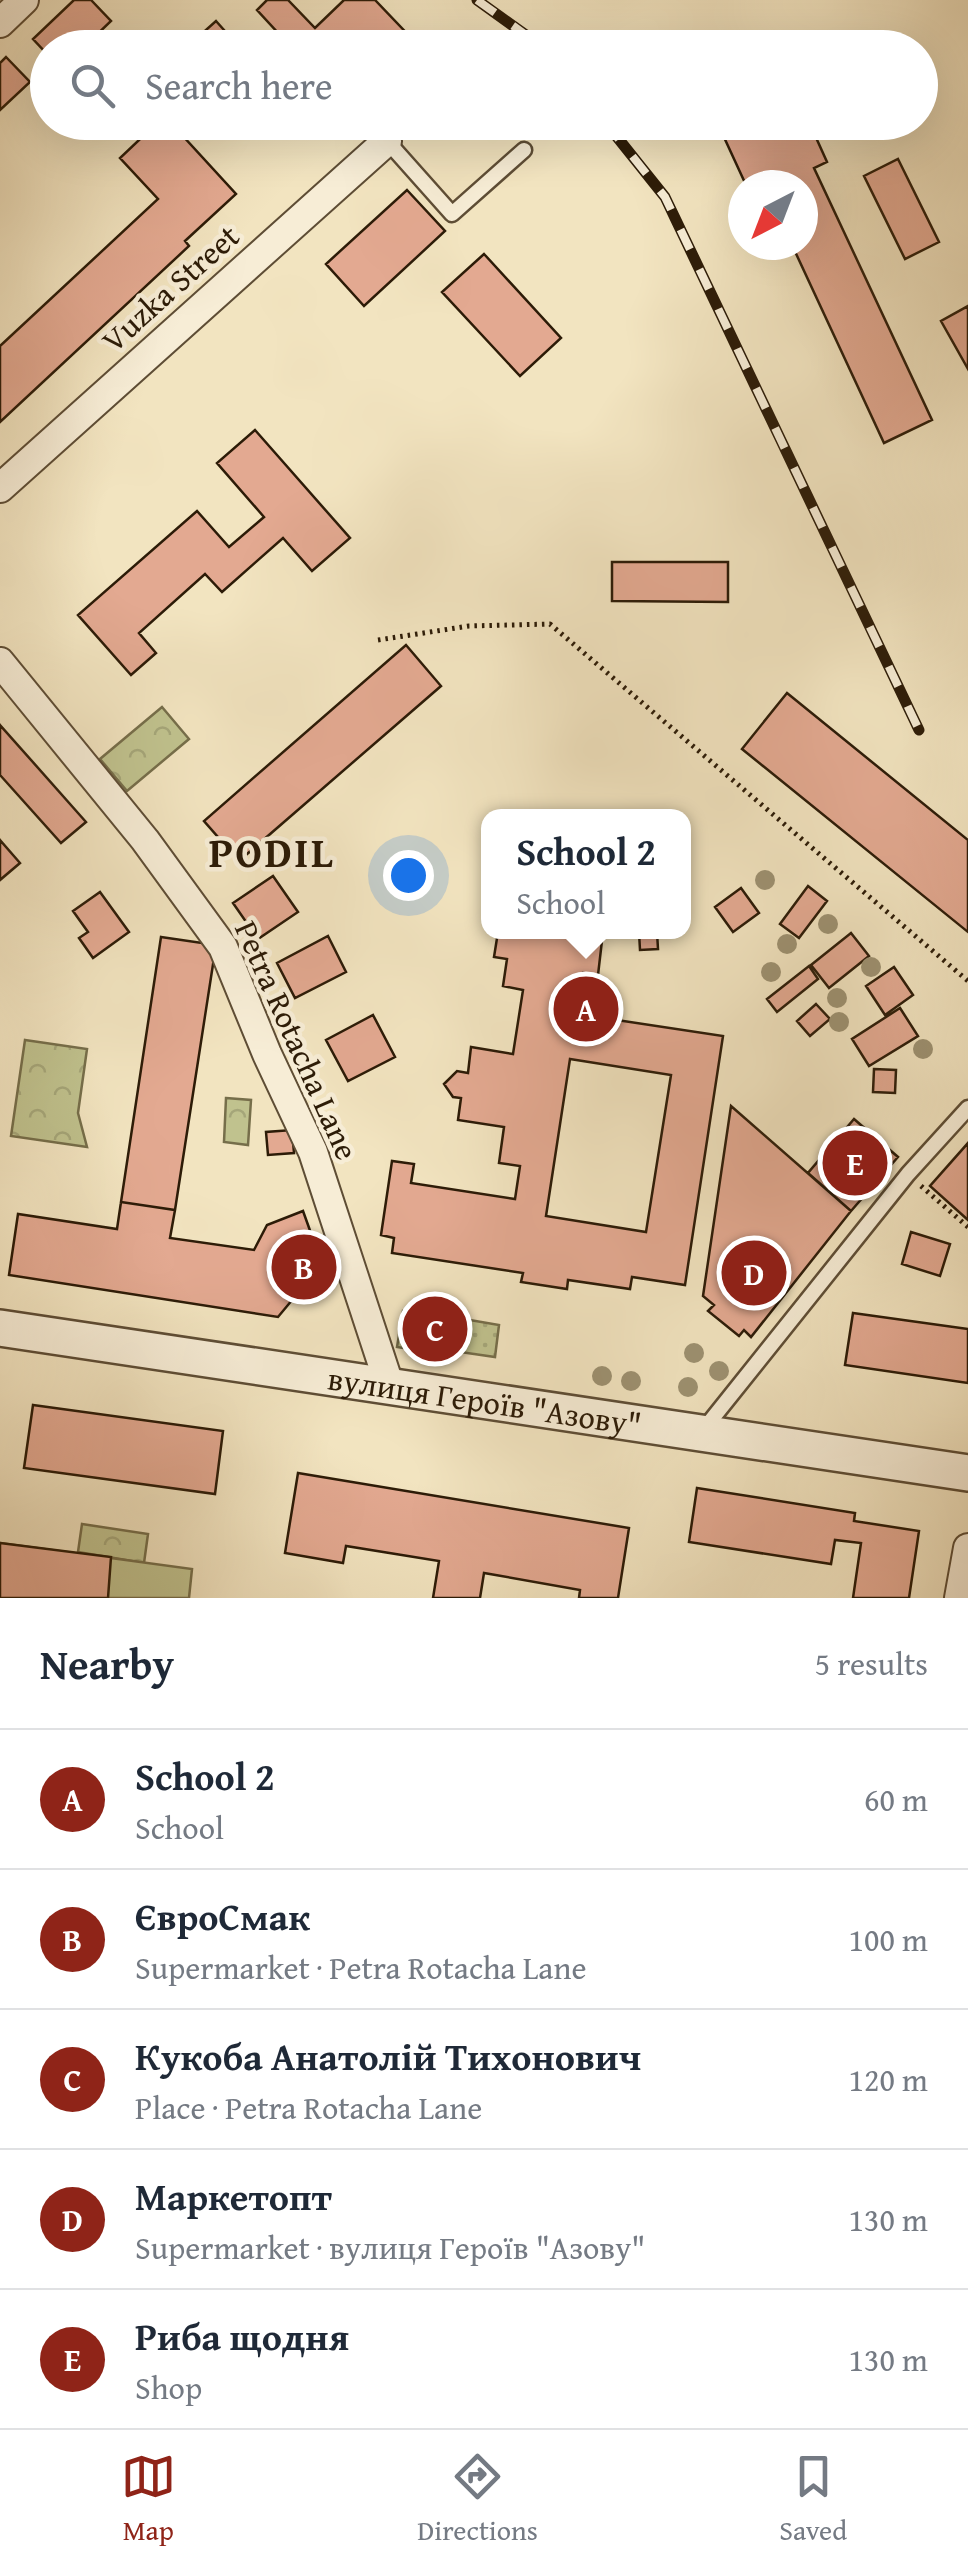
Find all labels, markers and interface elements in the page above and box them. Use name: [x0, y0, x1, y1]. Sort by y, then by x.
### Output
search box: [30, 30, 938, 140]
text: Search here: [145, 57, 333, 113]
icon: search: [65, 58, 120, 113]
north arrow: [728, 170, 818, 260]
street label: Vuzka Street: [90, 213, 250, 363]
popup: [481, 809, 691, 939]
district label: PODIL: [209, 821, 335, 882]
text: School 2: [516, 823, 656, 879]
your location: [383, 850, 434, 901]
text: School: [516, 879, 605, 926]
street label: Petra Rotacha Lane: [223, 913, 371, 1167]
pin: A: [554, 972, 618, 1046]
pin: E: [822, 1126, 888, 1200]
pin: B: [272, 1230, 336, 1304]
pin: D: [722, 1236, 786, 1310]
pin: C: [402, 1292, 468, 1366]
street label: вулиця Героїв "Азову": [325, 1354, 644, 1447]
text: Nearby: [40, 1633, 174, 1694]
text: 5 results: [815, 1640, 928, 1687]
text: School 2: [135, 1748, 275, 1804]
text: A: [62, 1776, 83, 1823]
text: 60 m: [864, 1776, 928, 1823]
text: School: [135, 1804, 224, 1851]
text: ЄвроСмак: [135, 1888, 310, 1944]
text: B: [63, 1916, 82, 1963]
text: 100 m: [849, 1916, 928, 1963]
text: Supermarket · Petra Rotacha Lane: [135, 1944, 586, 1991]
text: Кукоба Анатолій Тихонович: [135, 2028, 641, 2084]
text: C: [63, 2056, 82, 2103]
text: 120 m: [849, 2056, 928, 2103]
text: Place · Petra Rotacha Lane: [135, 2084, 482, 2131]
text: Маркетопт: [135, 2168, 332, 2224]
text: D: [62, 2196, 83, 2243]
text: 130 m: [849, 2196, 928, 2243]
text: Supermarket · вулиця Героїв "Азову": [135, 2224, 645, 2271]
text: Риба щодня: [135, 2308, 349, 2364]
text: E: [64, 2336, 81, 2383]
text: 130 m: [849, 2336, 928, 2383]
text: Shop: [135, 2364, 202, 2411]
tab: Map: [121, 2449, 176, 2550]
tab: Directions: [417, 2449, 538, 2550]
tab: Saved: [779, 2449, 847, 2550]

